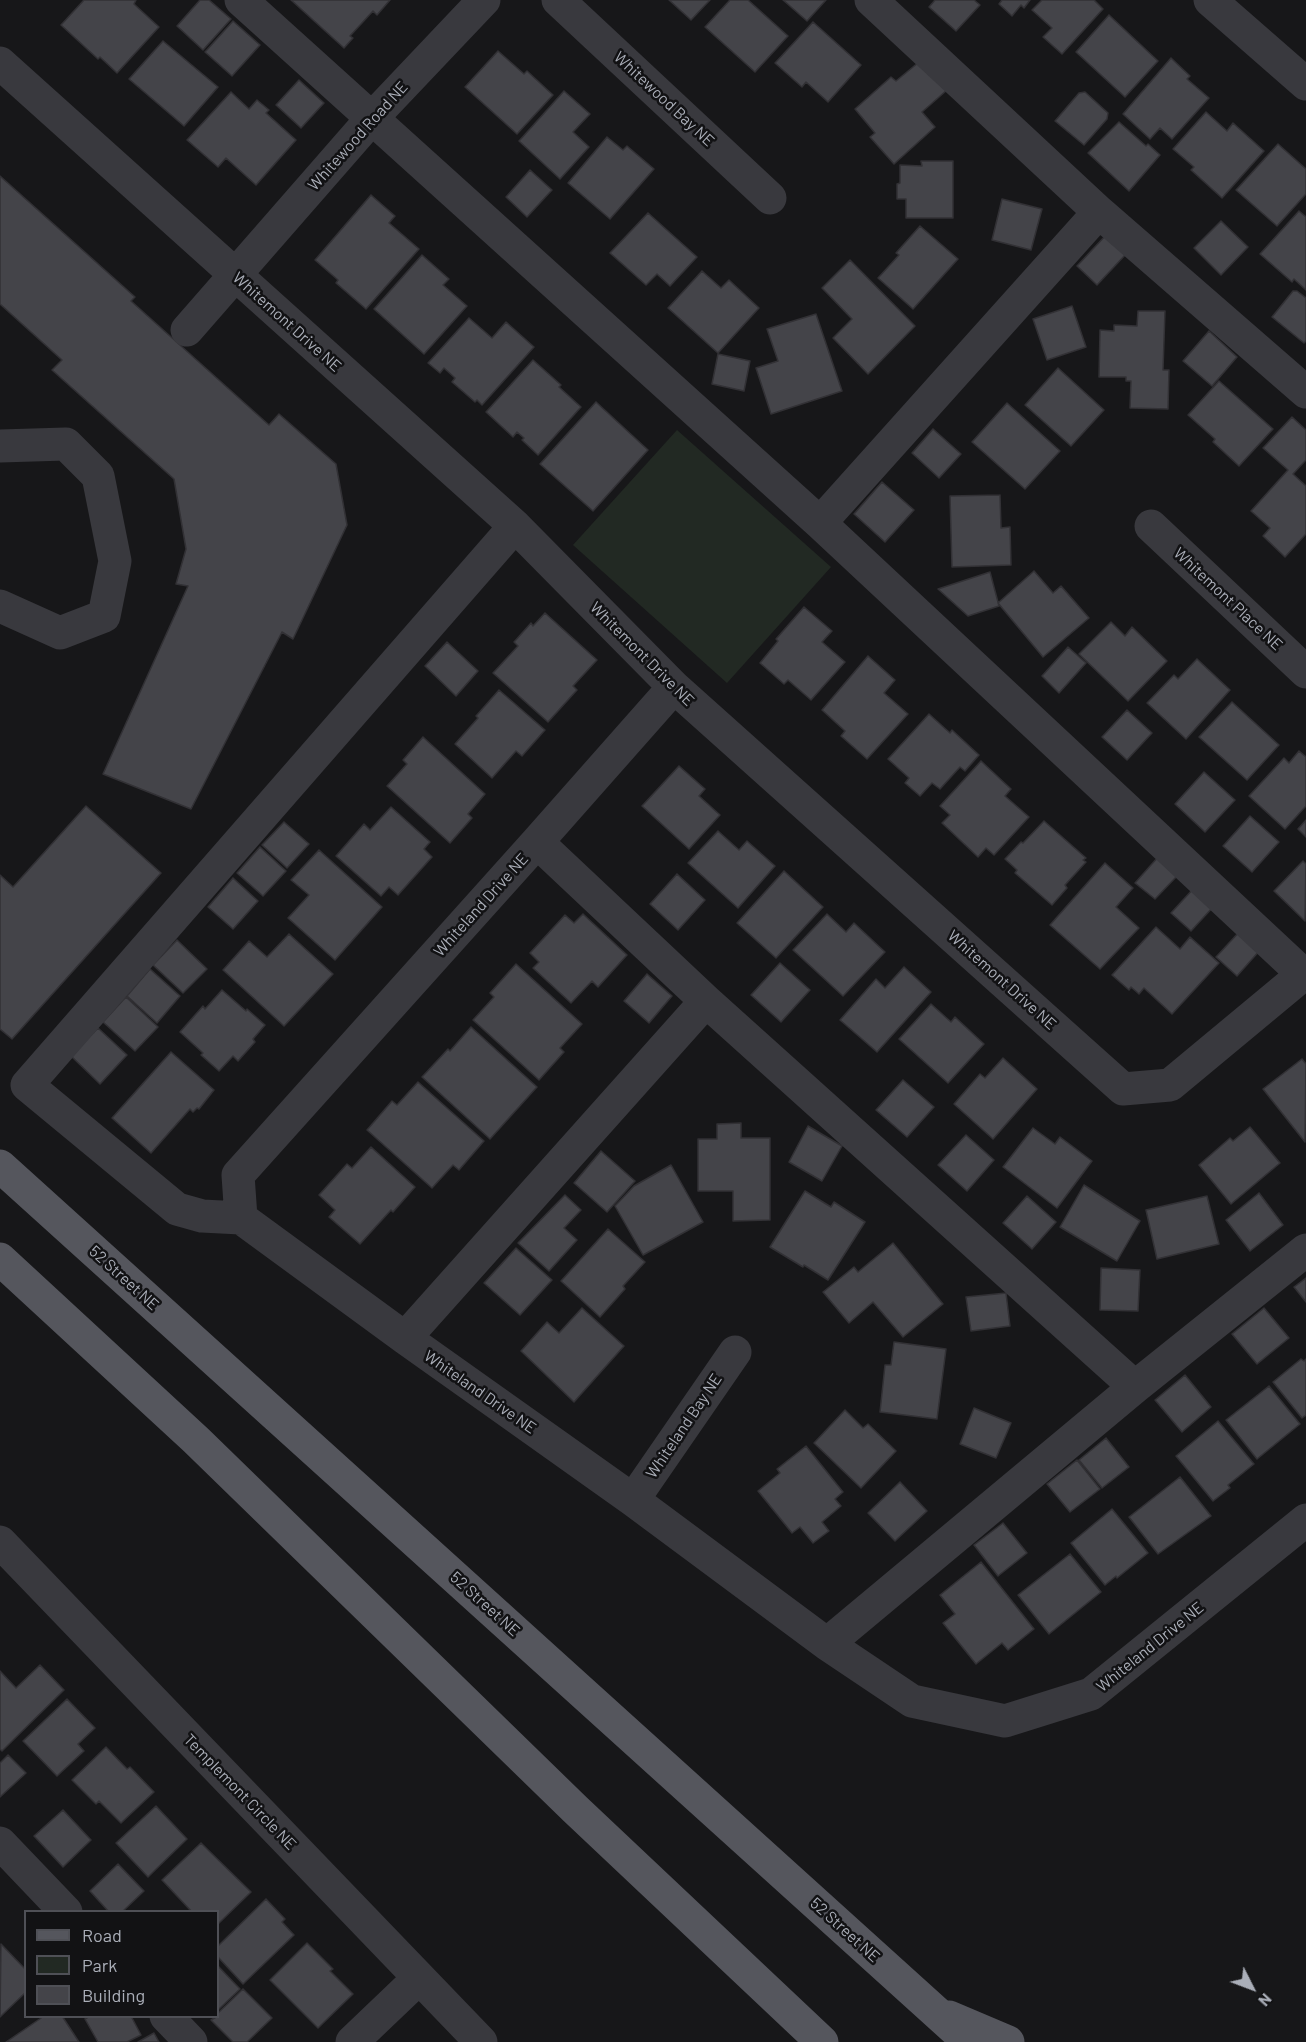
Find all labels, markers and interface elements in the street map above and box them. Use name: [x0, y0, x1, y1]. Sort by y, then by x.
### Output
street label: Whitewood Bay NE: [610, 48, 718, 150]
street label: Whitewood Road NE: [304, 78, 412, 194]
street label: Whitemont Drive NE: [229, 268, 345, 376]
street label: Whitemont Place NE: [1170, 544, 1286, 654]
street label: Whitemont Drive NE: [586, 598, 698, 710]
street label: Whiteland Drive NE: [430, 849, 532, 961]
street label: Whitemont Drive NE: [944, 926, 1060, 1034]
street label: 52 Street NE: [85, 1242, 163, 1314]
street label: Whiteland Drive NE: [420, 1346, 540, 1438]
street label: Whiteland Bay NE: [642, 1370, 726, 1482]
street label: 52 Street NE: [446, 1568, 524, 1640]
street label: Whiteland Drive NE: [1093, 1598, 1207, 1696]
street label: Templemont Circle NE: [180, 1730, 300, 1854]
street label: 52 Street NE: [806, 1894, 884, 1966]
legend: [24, 1910, 219, 2018]
text: Road: [82, 1924, 122, 1946]
text: Park: [82, 1954, 117, 1976]
north arrow: [1222, 1958, 1282, 2018]
text: Building: [82, 1984, 145, 2006]
text: N: [1255, 1990, 1276, 2011]

